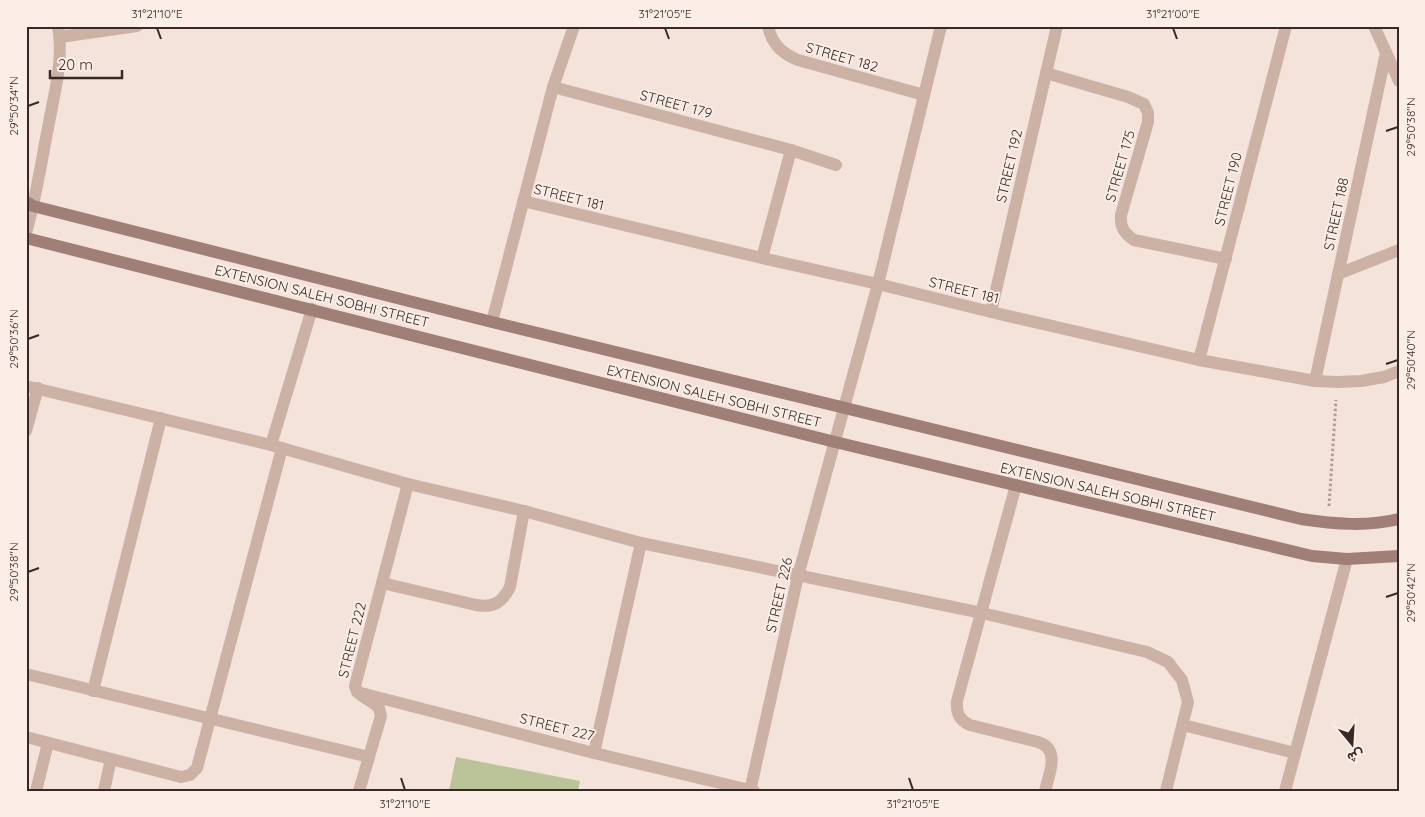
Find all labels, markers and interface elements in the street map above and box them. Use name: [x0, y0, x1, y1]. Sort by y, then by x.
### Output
text: 31°21'10"E: [131, 6, 183, 21]
text: 31°21'05"E: [638, 6, 692, 21]
text: 31°21'00"E: [1146, 6, 1200, 21]
street label: STREET 182: [804, 38, 880, 76]
scale bar: [50, 48, 122, 80]
text: 20 m: [58, 55, 93, 74]
text: 29°50'34"N: [6, 76, 21, 136]
street label: STREET 179: [638, 86, 714, 122]
text: 29°50'38"N: [1403, 97, 1418, 157]
street label: STREET 192: [992, 127, 1026, 204]
street label: STREET 175: [1101, 128, 1139, 204]
street label: STREET 190: [1210, 150, 1246, 228]
street label: STREET 188: [1319, 176, 1353, 252]
street label: STREET 181: [532, 180, 606, 214]
street label: EXTENSION SALEH SOBHI STREET: [213, 261, 431, 331]
street label: STREET 181: [927, 273, 1001, 307]
text: 29°50'36"N: [6, 309, 21, 369]
text: 29°50'40"N: [1403, 330, 1418, 390]
street label: EXTENSION SALEH SOBHI STREET: [605, 361, 823, 431]
street label: EXTENSION SALEH SOBHI STREET: [999, 458, 1217, 526]
text: 29°50'38"N: [6, 542, 21, 602]
street label: STREET 226: [762, 555, 797, 635]
text: 29°50'42"N: [1403, 563, 1418, 623]
street label: STREET 222: [334, 600, 370, 680]
street label: STREET 227: [518, 709, 596, 745]
north arrow: [1328, 720, 1378, 770]
text: ش: [1345, 745, 1367, 768]
text: 31°21'10"E: [379, 796, 431, 811]
text: 31°21'05"E: [886, 796, 940, 811]

